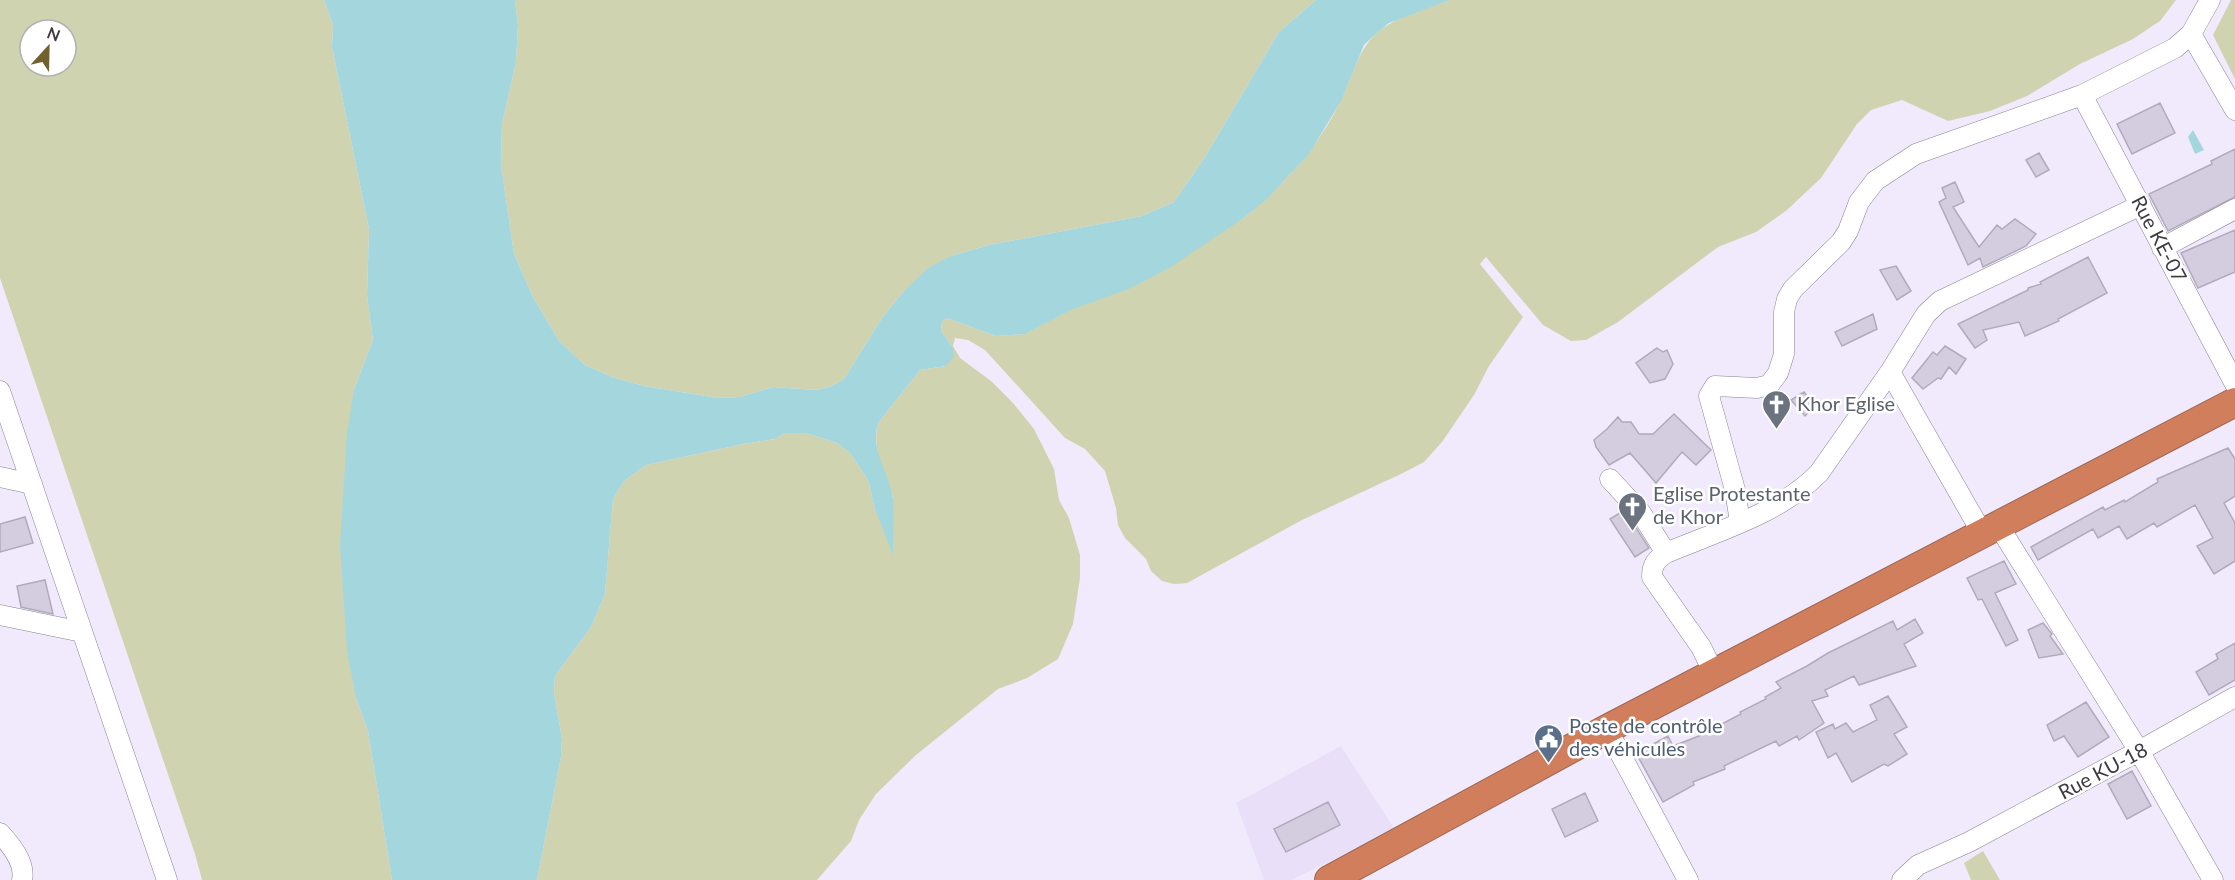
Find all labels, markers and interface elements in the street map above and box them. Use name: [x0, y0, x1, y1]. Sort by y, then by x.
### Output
north arrow: [18, 18, 78, 78]
text: N: [45, 23, 63, 45]
street label: Rue KE-07: [2127, 191, 2193, 286]
church icon: Khor Eglise: [1760, 388, 1792, 430]
place label: Khor Eglise: [1797, 391, 1895, 415]
place label: Eglise Protestante de Khor: [1653, 481, 1811, 528]
church icon: Eglise Protestante de Khor: [1616, 490, 1648, 532]
place label: Poste de contrôle des véhicules: [1569, 713, 1723, 760]
public building icon: Poste de contrôle des véhicules: [1532, 722, 1564, 764]
street label: Rue KU-18: [2054, 737, 2151, 804]

